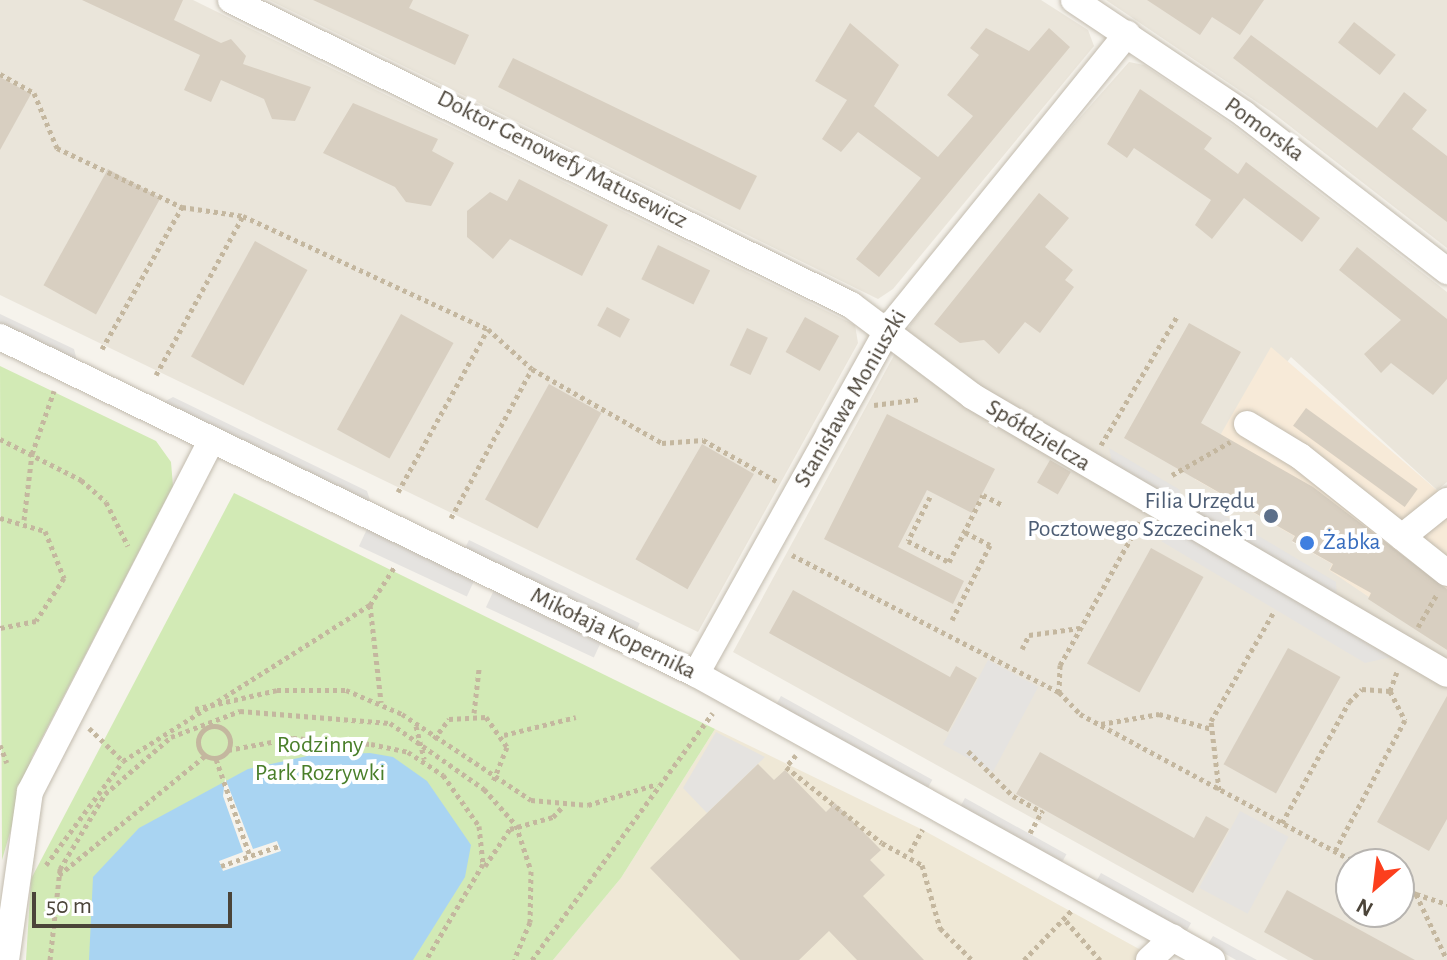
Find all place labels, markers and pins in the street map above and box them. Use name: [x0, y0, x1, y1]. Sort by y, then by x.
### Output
place label: Filia Urzędu Pocztowego Szczecinek 1: [1027, 488, 1255, 544]
marker: Filia Urzędu Pocztowego Szczecinek 1: [1262, 507, 1280, 525]
place label: Żabka: [1323, 529, 1381, 557]
marker: Żabka: [1298, 534, 1316, 552]

